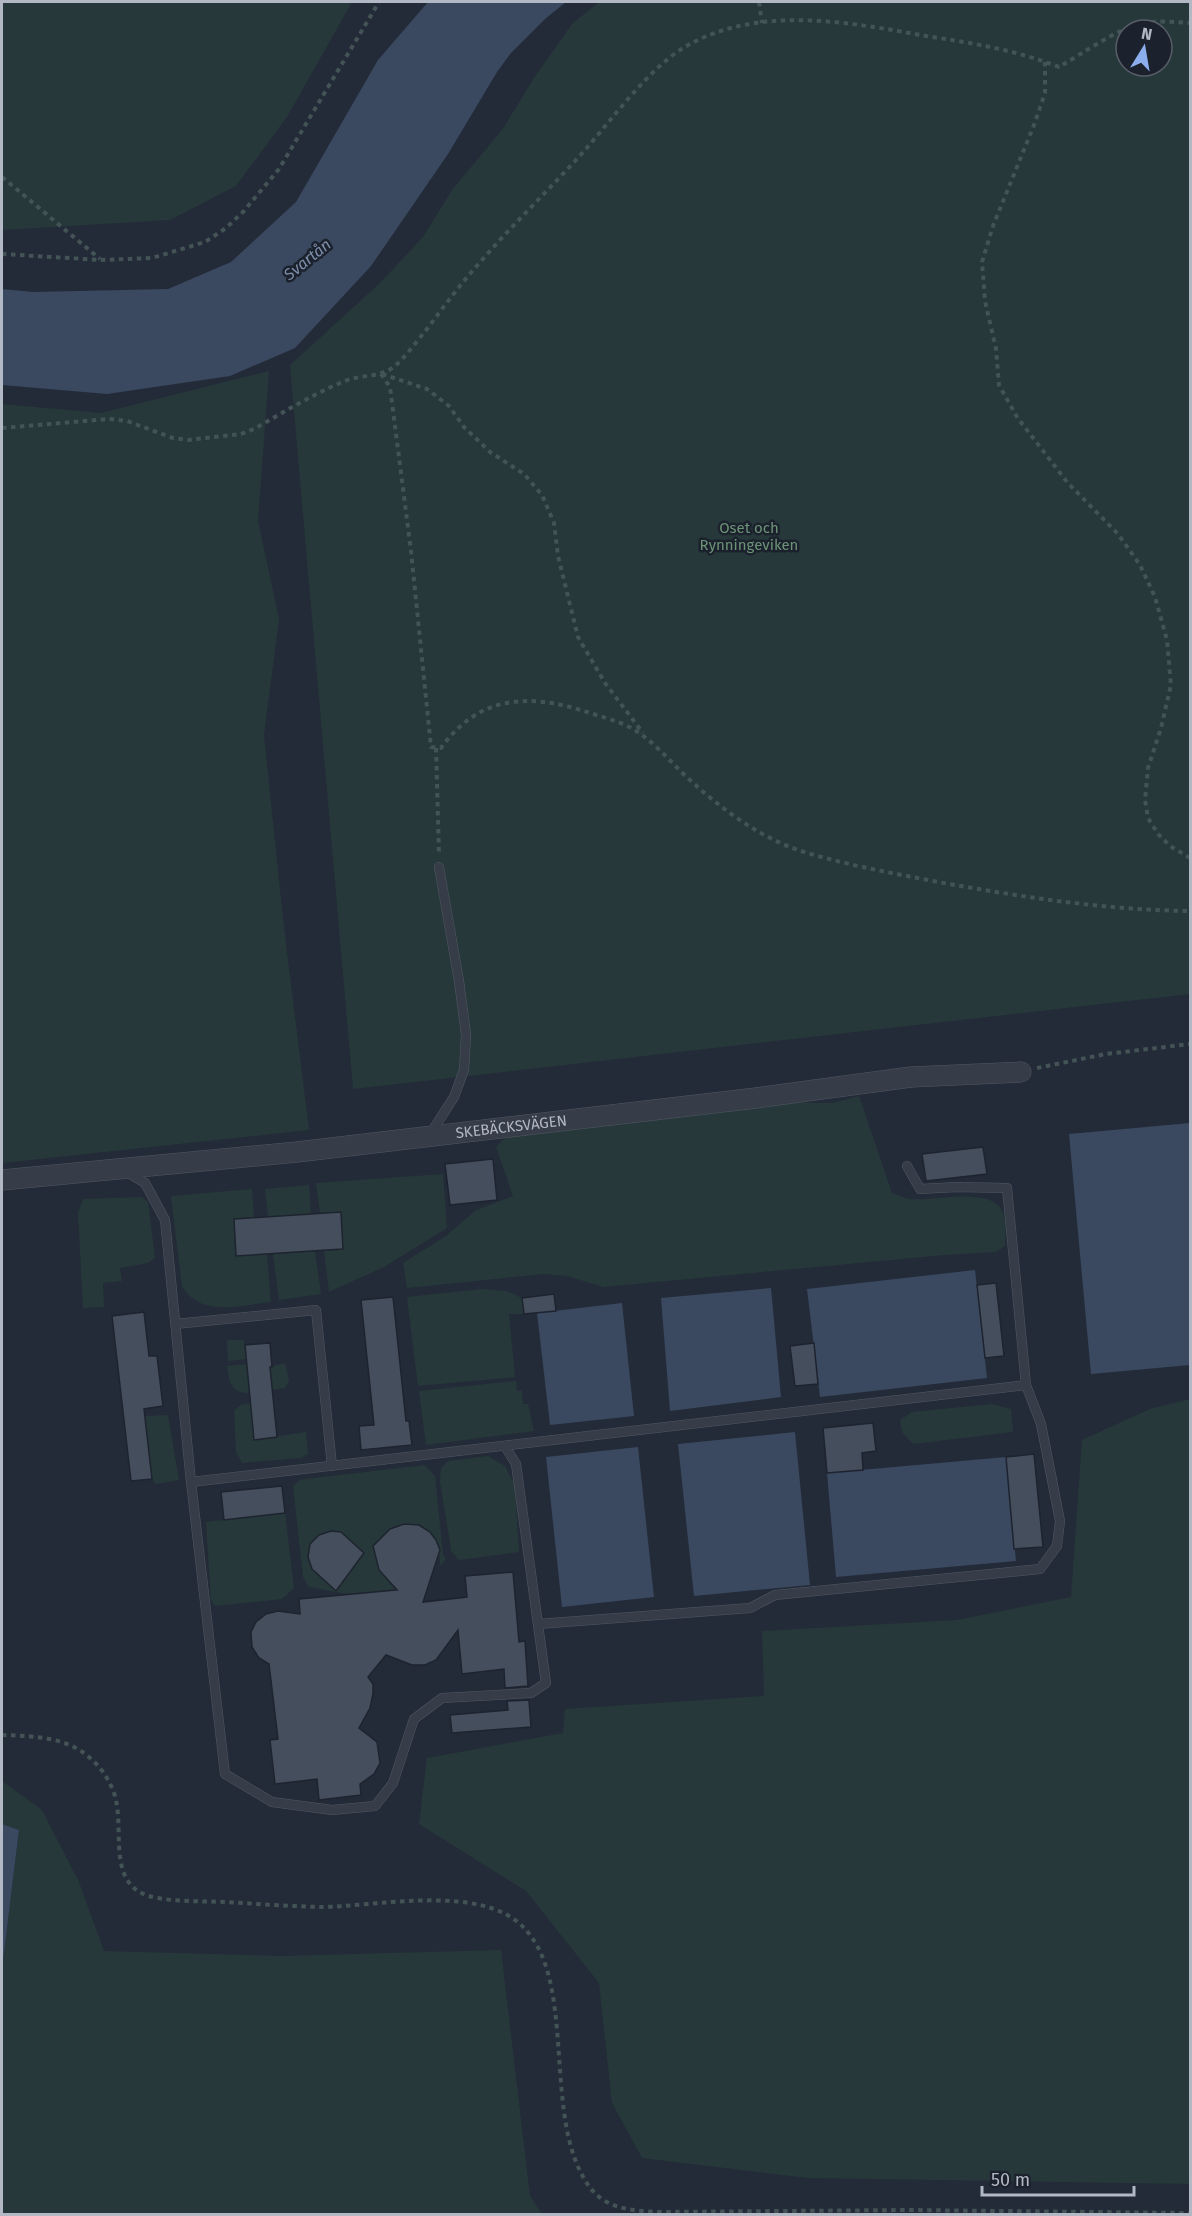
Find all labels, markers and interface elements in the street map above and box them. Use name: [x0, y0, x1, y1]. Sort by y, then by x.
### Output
north arrow: [1114, 18, 1174, 78]
text: N: [1140, 23, 1154, 44]
water label: Svartån: [279, 235, 335, 285]
park label: Oset och Rynningeviken: [700, 519, 798, 554]
street label: SKEBÄCKSVÄGEN: [455, 1111, 568, 1142]
scale bar: [982, 2159, 1134, 2197]
text: 50 m: [991, 2169, 1030, 2191]

